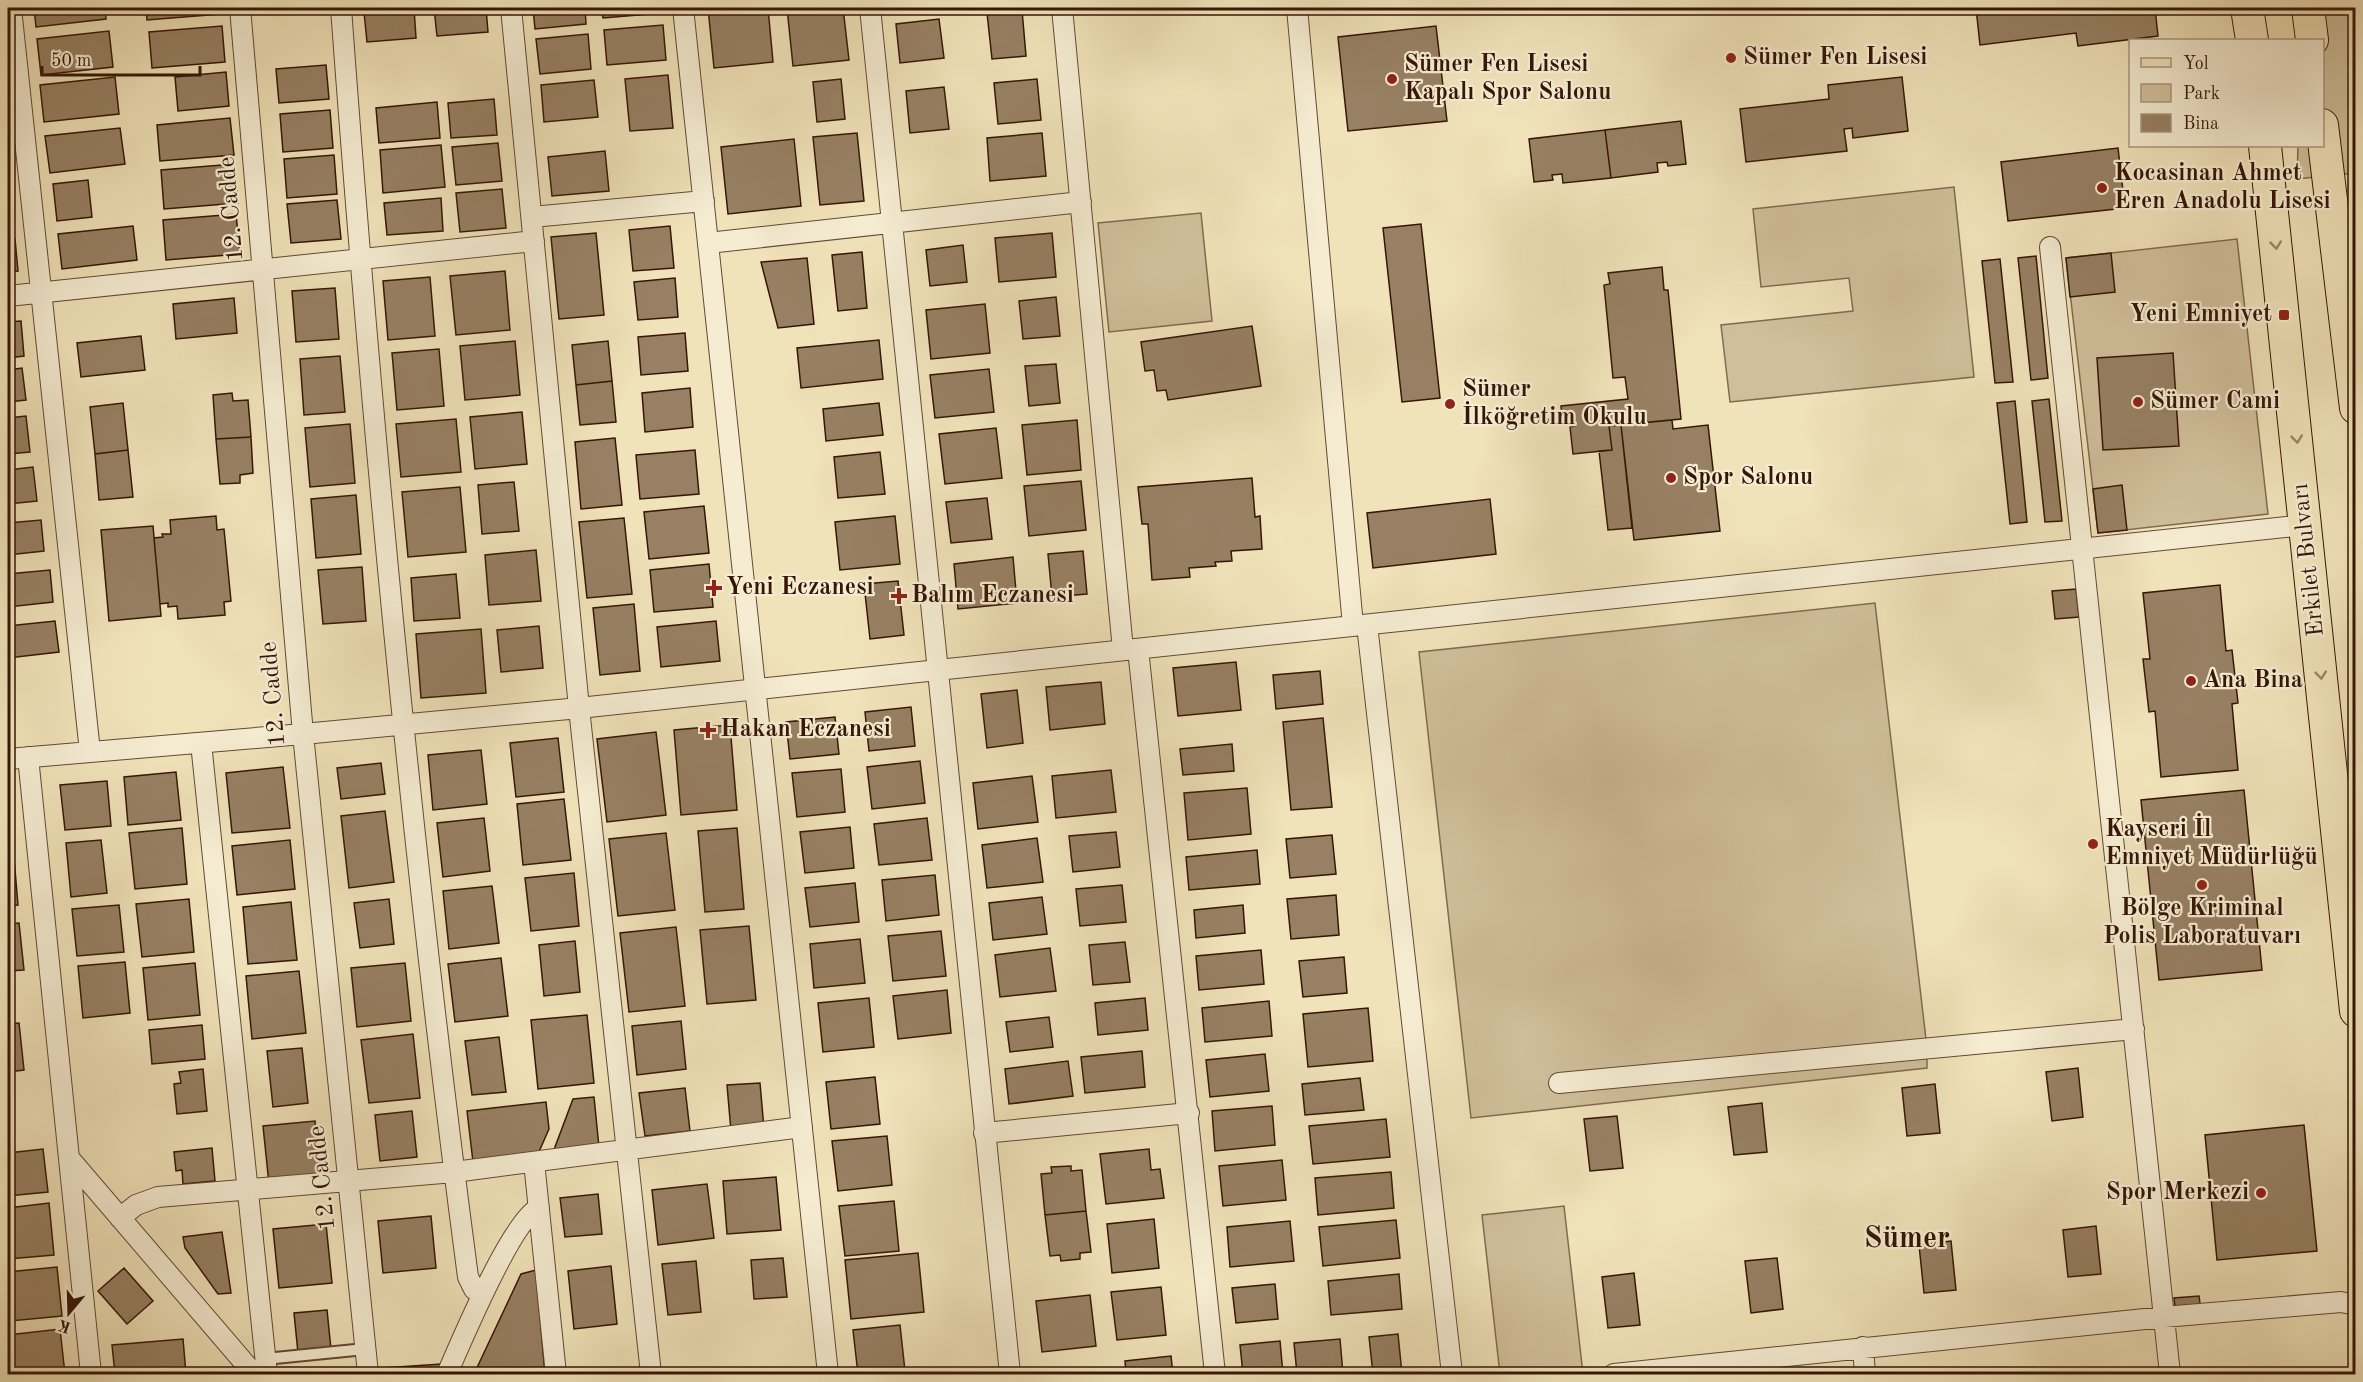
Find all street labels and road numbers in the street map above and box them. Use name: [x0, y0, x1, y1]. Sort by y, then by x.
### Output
street label: 12. Cadde: [215, 155, 249, 263]
street label: Erkilet Bulvarı: [2289, 482, 2329, 638]
street label: 12. Cadde: [257, 640, 291, 748]
street label: 12. Cadde: [306, 1124, 340, 1232]

